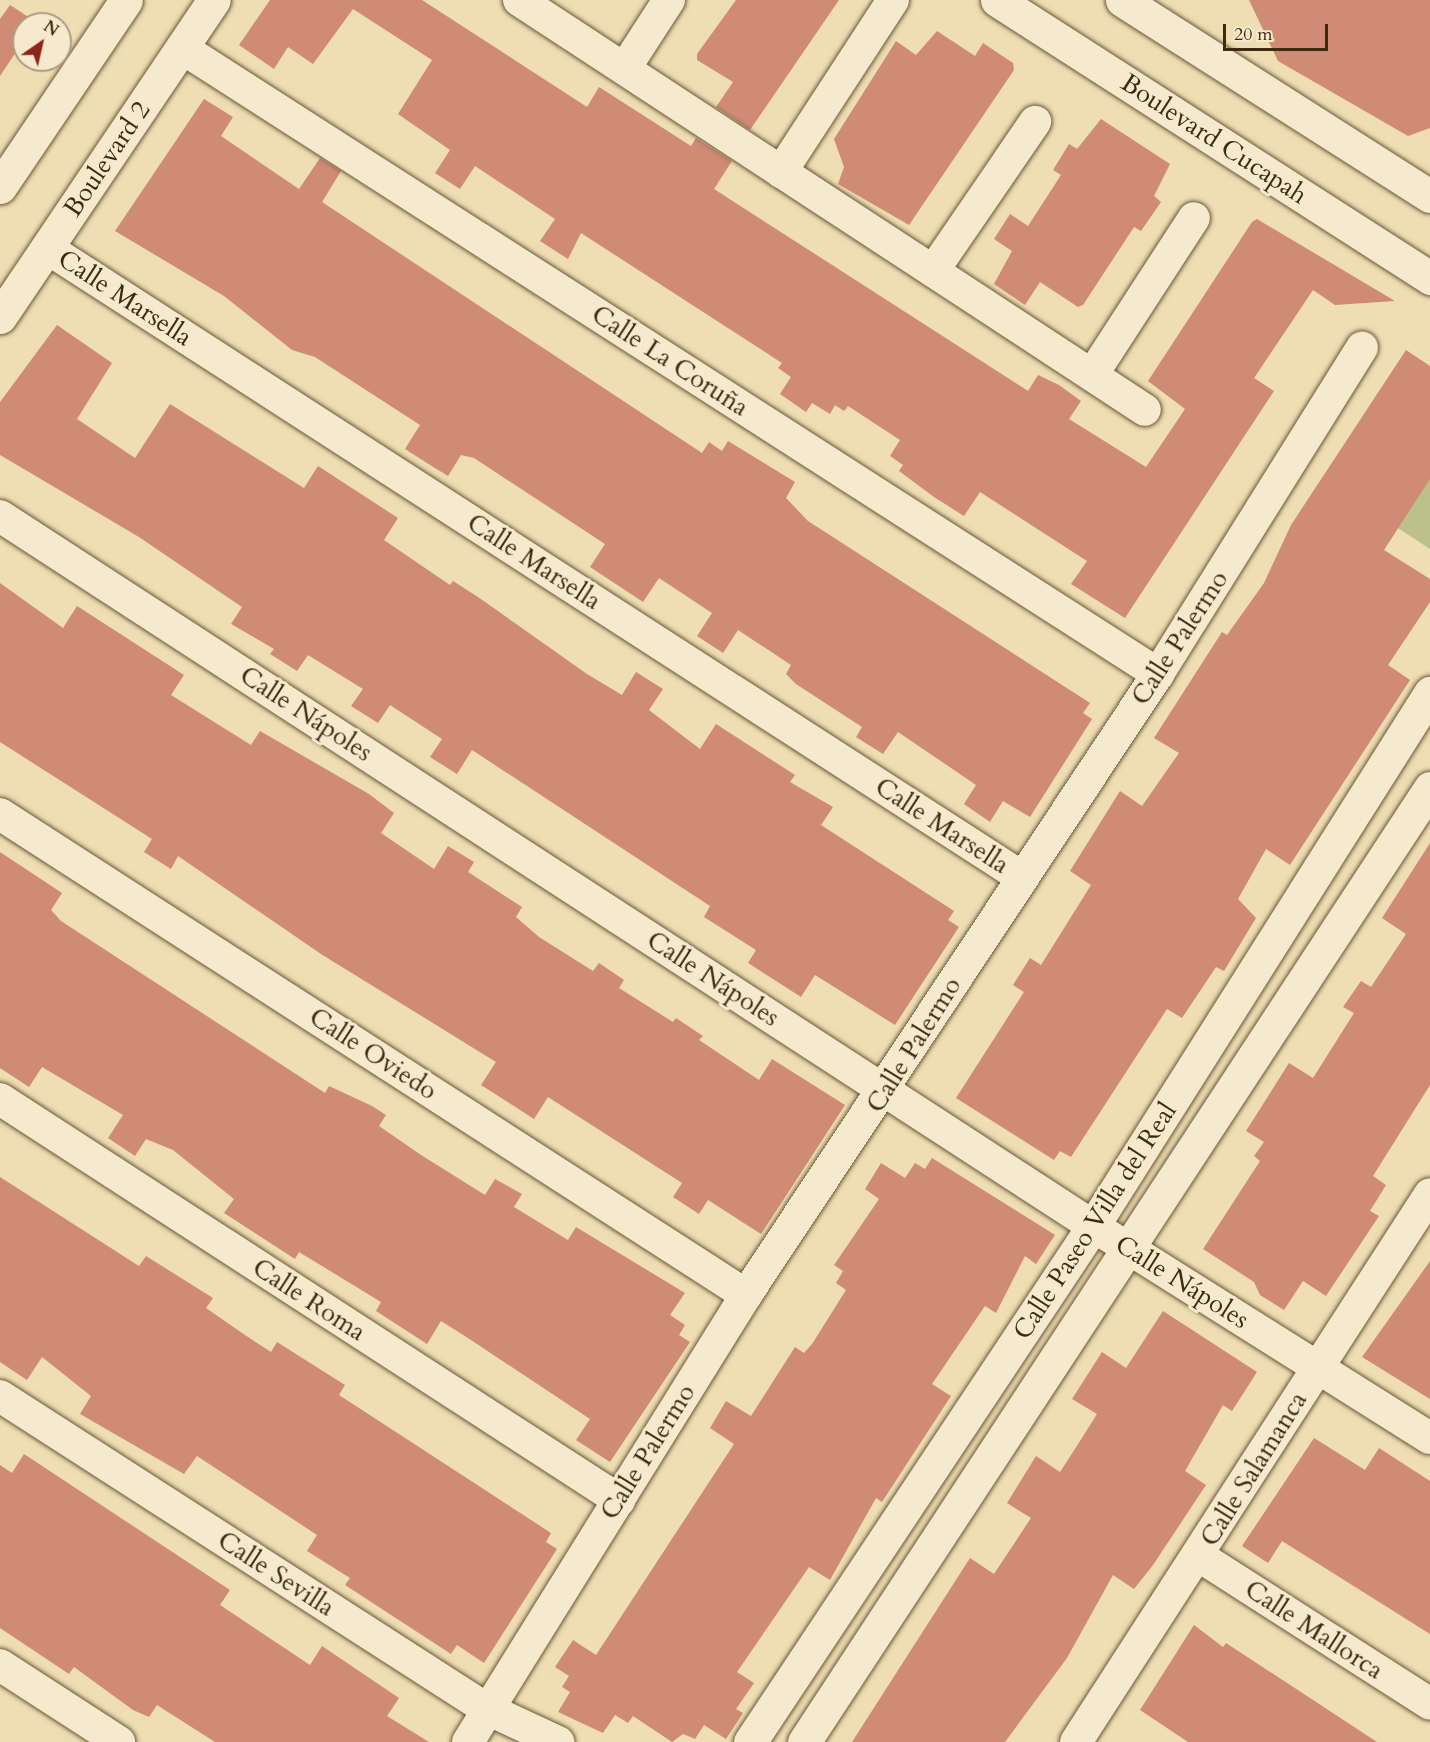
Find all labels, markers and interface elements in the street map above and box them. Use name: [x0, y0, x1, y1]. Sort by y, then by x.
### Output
north arrow: [12, 12, 72, 72]
scale bar: [1226, 12, 1331, 50]
text: N: [39, 16, 63, 42]
text: 20 m: [1234, 22, 1273, 47]
street label: Boulevard Cucapah: [1115, 67, 1313, 211]
street label: Boulevard 2: [57, 95, 157, 223]
street label: Calle Marsella: [52, 243, 198, 353]
street label: Calle La Coruña: [586, 299, 754, 423]
street label: Calle Marsella: [461, 507, 607, 617]
street label: Calle Palermo: [1125, 565, 1235, 711]
street label: Calle Nápoles: [234, 660, 378, 768]
street label: Calle Marsella: [869, 771, 1015, 881]
street label: Calle Nápoles: [641, 925, 785, 1033]
street label: Calle Palermo: [860, 972, 968, 1118]
street label: Calle Oviedo: [303, 1001, 443, 1107]
street label: Calle Paseo Villa del Real: [1007, 1097, 1183, 1345]
street label: Calle Nápoles: [1109, 1229, 1255, 1335]
street label: Calle Roma: [247, 1252, 371, 1348]
street label: Calle Palermo: [594, 1379, 702, 1525]
street label: Calle Salamanca: [1194, 1386, 1314, 1552]
street label: Calle Sevilla: [212, 1525, 340, 1623]
street label: Calle Mallorca: [1239, 1574, 1389, 1686]

